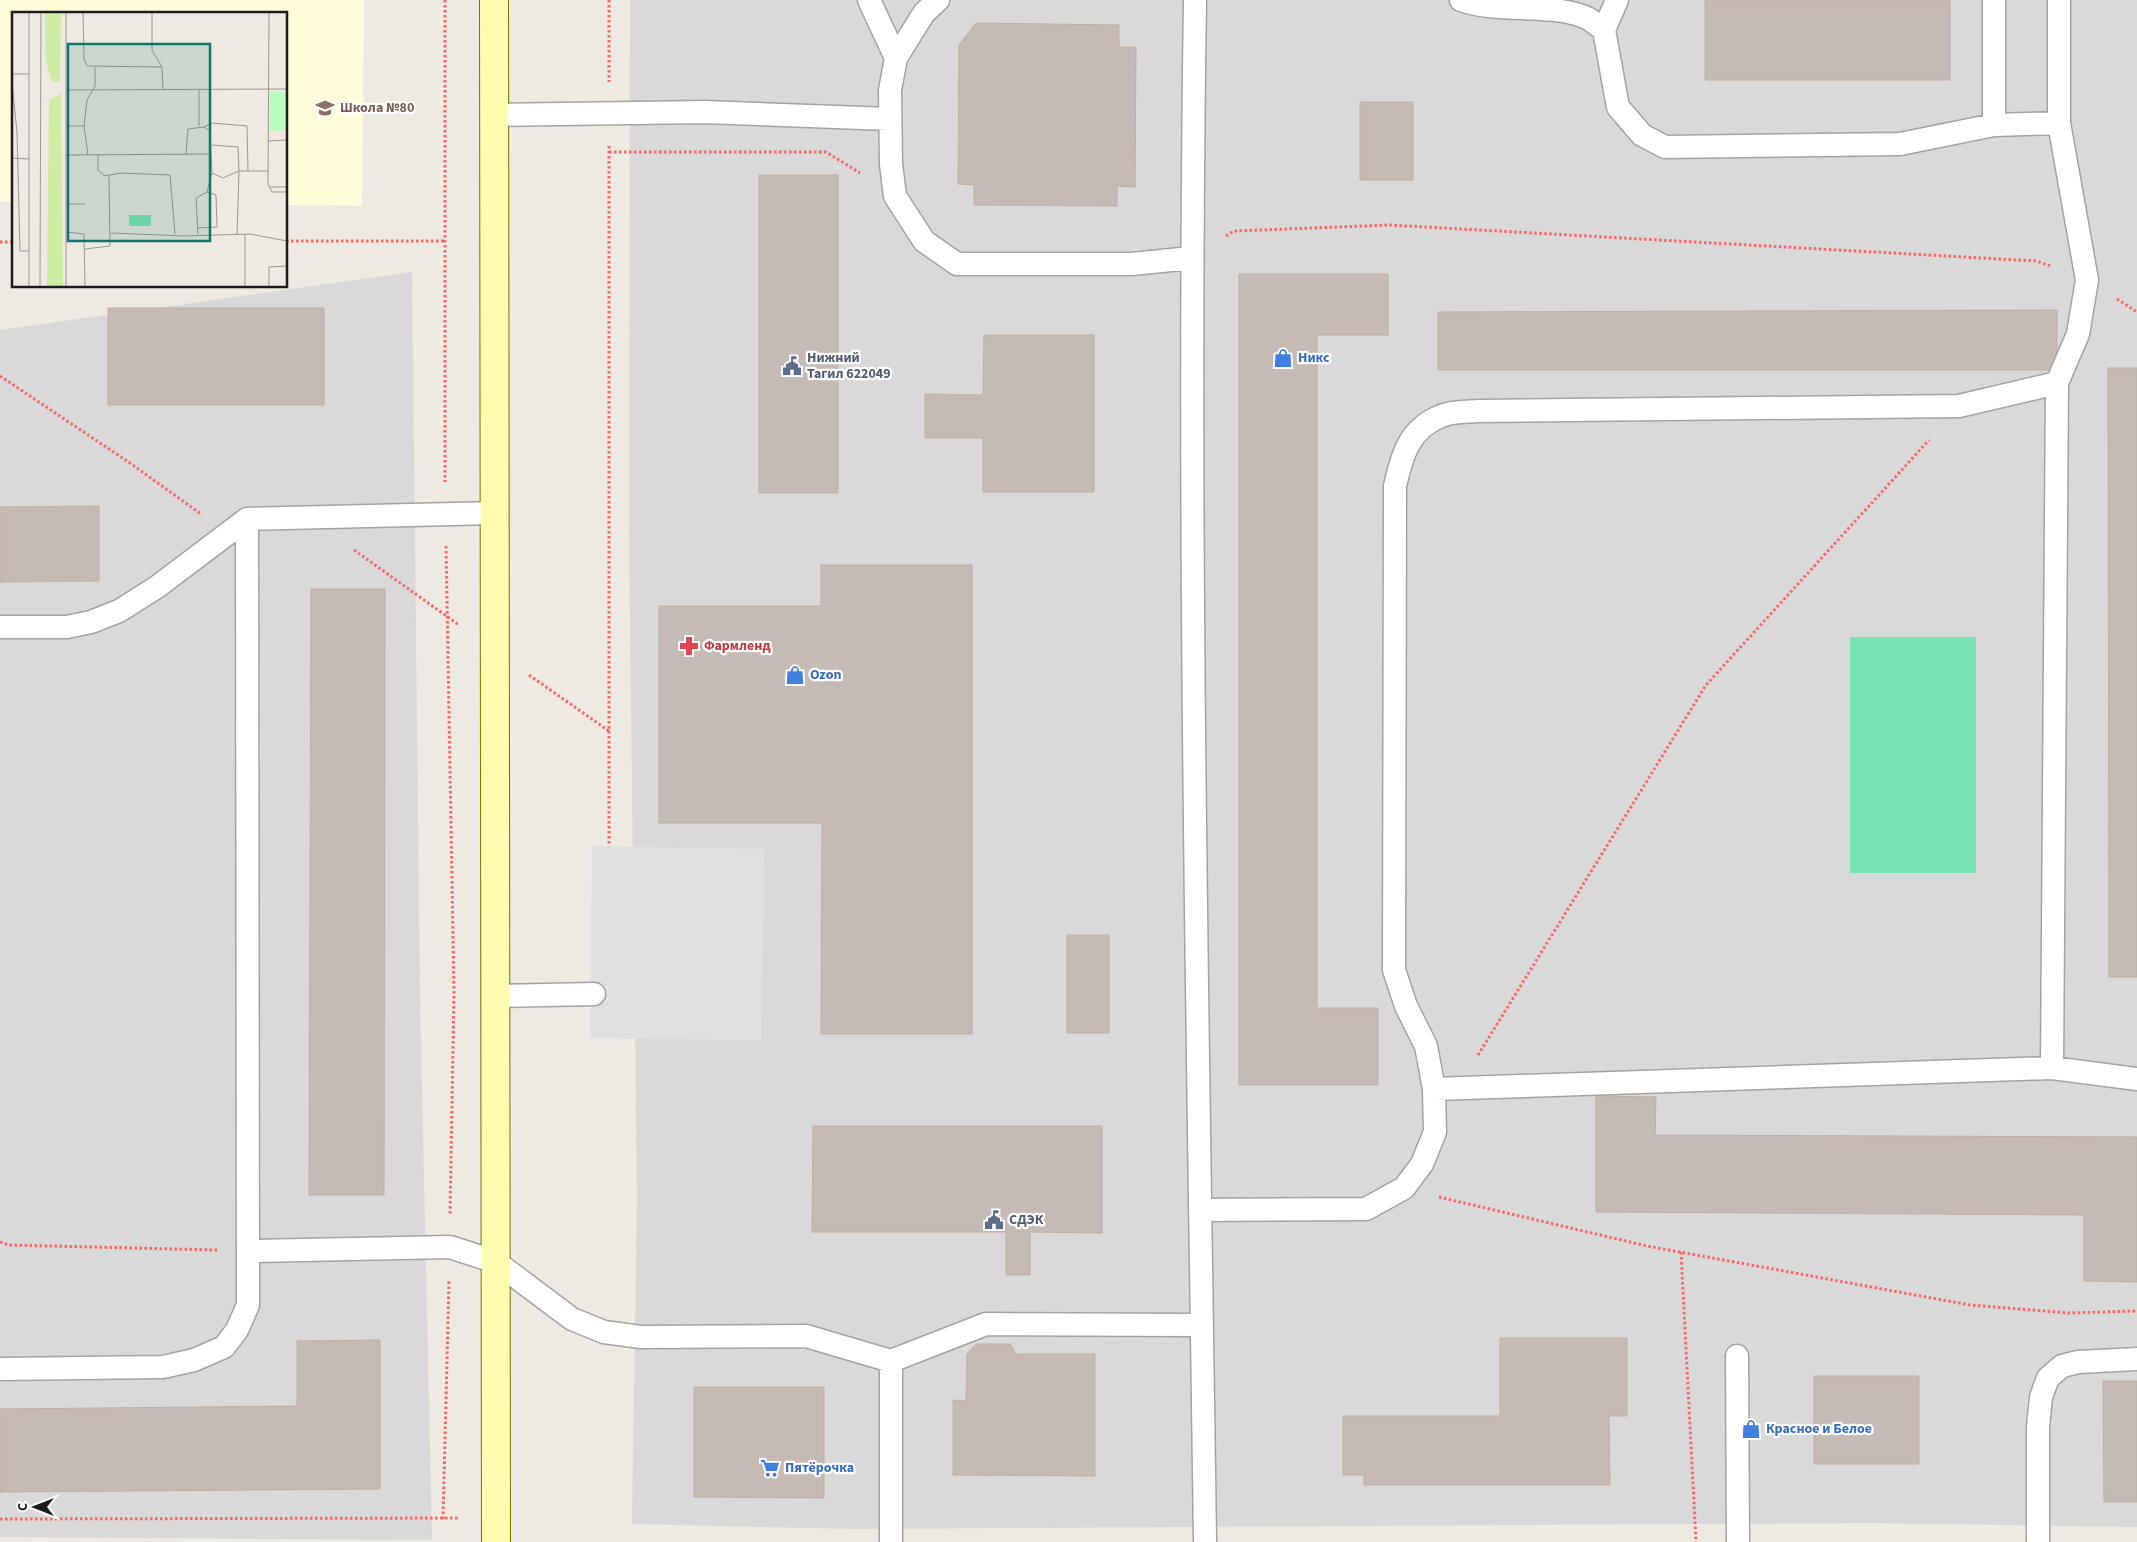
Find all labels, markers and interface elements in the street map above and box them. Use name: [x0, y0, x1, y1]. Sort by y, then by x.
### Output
inset map: [12, 12, 288, 288]
school or university icon: Школа №80: [314, 97, 336, 119]
place label: Школа №80: [340, 98, 414, 118]
shop icon: Никс: [1272, 347, 1294, 369]
place label: Нижний Тагил 622049: [807, 348, 891, 384]
place label: Никс: [1298, 348, 1330, 368]
public building icon: Нижний Тагил 622049: [781, 355, 803, 377]
pharmacy icon: Фармленд: [678, 635, 700, 657]
place label: Фармленд: [704, 636, 771, 656]
shop icon: Ozon: [784, 664, 806, 686]
place label: Ozon: [810, 665, 841, 685]
public building icon: СДЭК: [983, 1209, 1005, 1231]
place label: СДЭК: [1009, 1210, 1044, 1230]
shop icon: Красное и Белое: [1740, 1418, 1762, 1440]
place label: Красное и Белое: [1766, 1419, 1872, 1439]
supermarket icon: Пятёрочка: [759, 1457, 781, 1479]
place label: Пятёрочка: [785, 1458, 854, 1478]
north arrow: [10, 1482, 60, 1532]
text: С: [13, 1503, 33, 1511]

